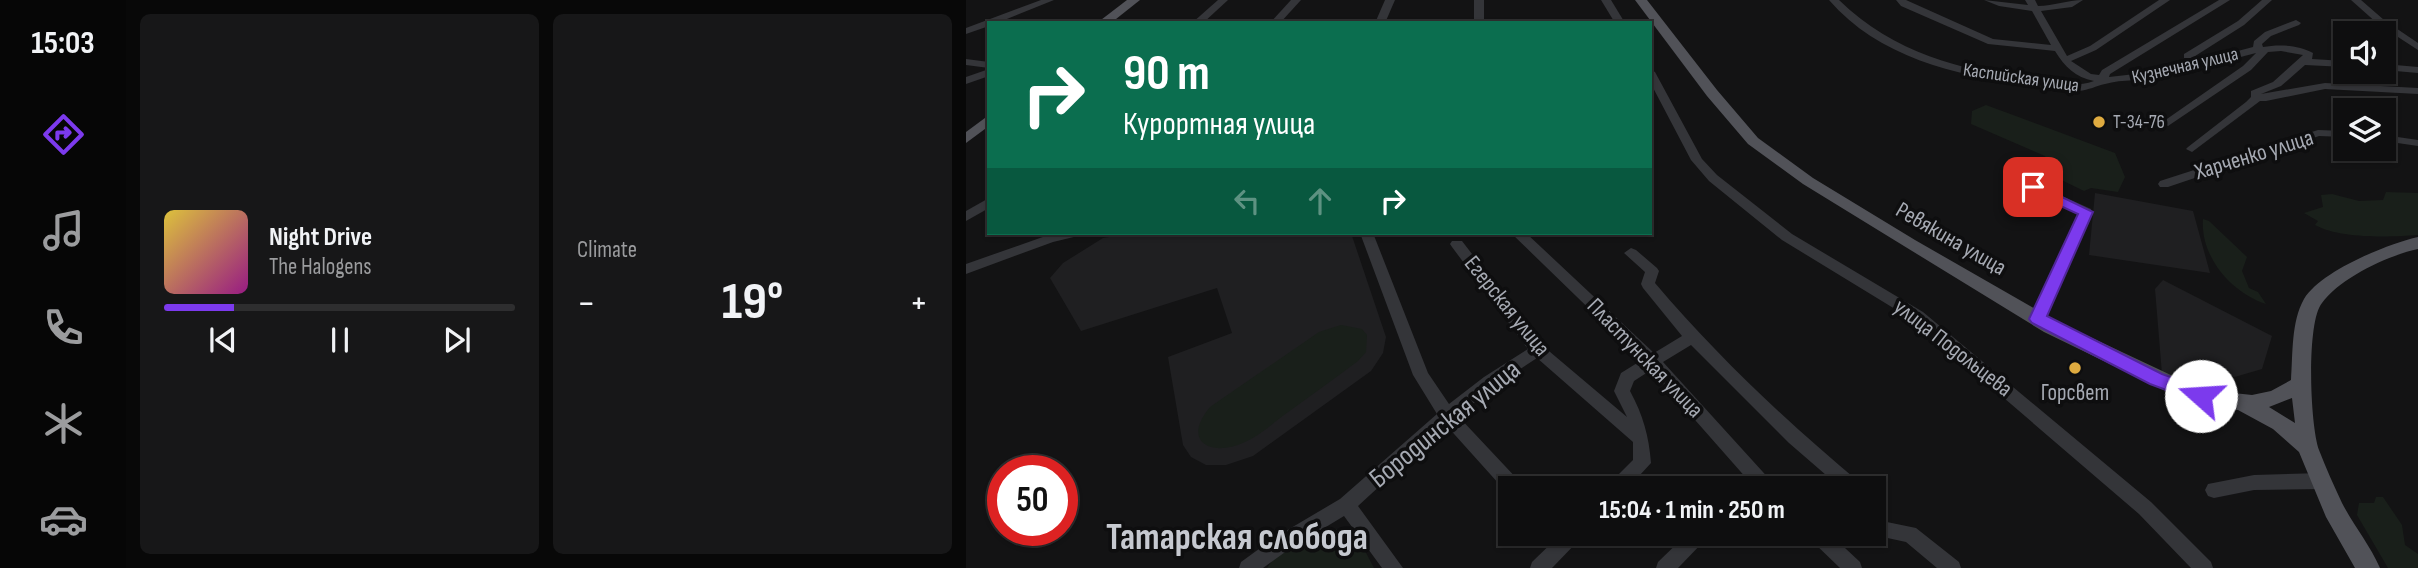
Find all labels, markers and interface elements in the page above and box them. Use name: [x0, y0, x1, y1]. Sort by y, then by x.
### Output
map controls: [2333, 21, 2396, 161]
button: sound: [2333, 21, 2396, 84]
text: 15:03: [31, 24, 95, 63]
street label: Кузнечная улица: [2130, 43, 2240, 89]
text: 90 m: [1123, 45, 1210, 104]
icon: right: [1008, 49, 1099, 140]
street label: Каспийская улица: [1962, 58, 2080, 98]
button: layers: [2333, 98, 2396, 161]
text: Курортная улица: [1123, 105, 1315, 144]
icon: directions: [39, 110, 88, 159]
place label: Т-34-76: [2113, 111, 2165, 134]
marker: Т-34-76: [2091, 114, 2107, 130]
street label: Харченко улица: [2190, 124, 2317, 187]
pin: [2003, 157, 2063, 217]
icon: arrive: [2014, 168, 2052, 206]
icon: left: [1228, 182, 1266, 220]
icon: ahead: [1301, 182, 1339, 220]
icon: right: [1374, 182, 1412, 220]
street label: Ревякина улица: [1891, 196, 2011, 282]
icon: music: [39, 206, 88, 255]
text: Night Drive: [269, 222, 372, 253]
text: Climate: [577, 236, 637, 264]
street label: Егерская улица: [1458, 250, 1556, 362]
text: The Halogens: [269, 253, 372, 281]
text: 19°: [722, 271, 783, 334]
text: −: [577, 281, 596, 326]
text: +: [909, 281, 928, 326]
street label: Пластунская улица: [1581, 292, 1709, 424]
street label: улица Подольцева: [1888, 293, 2018, 403]
icon: phone: [39, 303, 88, 352]
icon: previous: [204, 321, 242, 359]
icon: pause: [321, 321, 359, 359]
icon: next: [438, 321, 476, 359]
street label: Бородинская улица: [1363, 353, 1527, 495]
position arrow: [2164, 359, 2238, 433]
marker: Горсвет: [2067, 360, 2083, 376]
place label: Горсвет: [2041, 379, 2109, 407]
icon: climate: [39, 399, 88, 448]
speed limit sign: 50: [987, 455, 1078, 546]
icon: car: [39, 495, 88, 544]
text: 15:04 · 1 min · 250 m: [1599, 495, 1785, 526]
district label: Татарская слобода: [1106, 516, 1368, 560]

